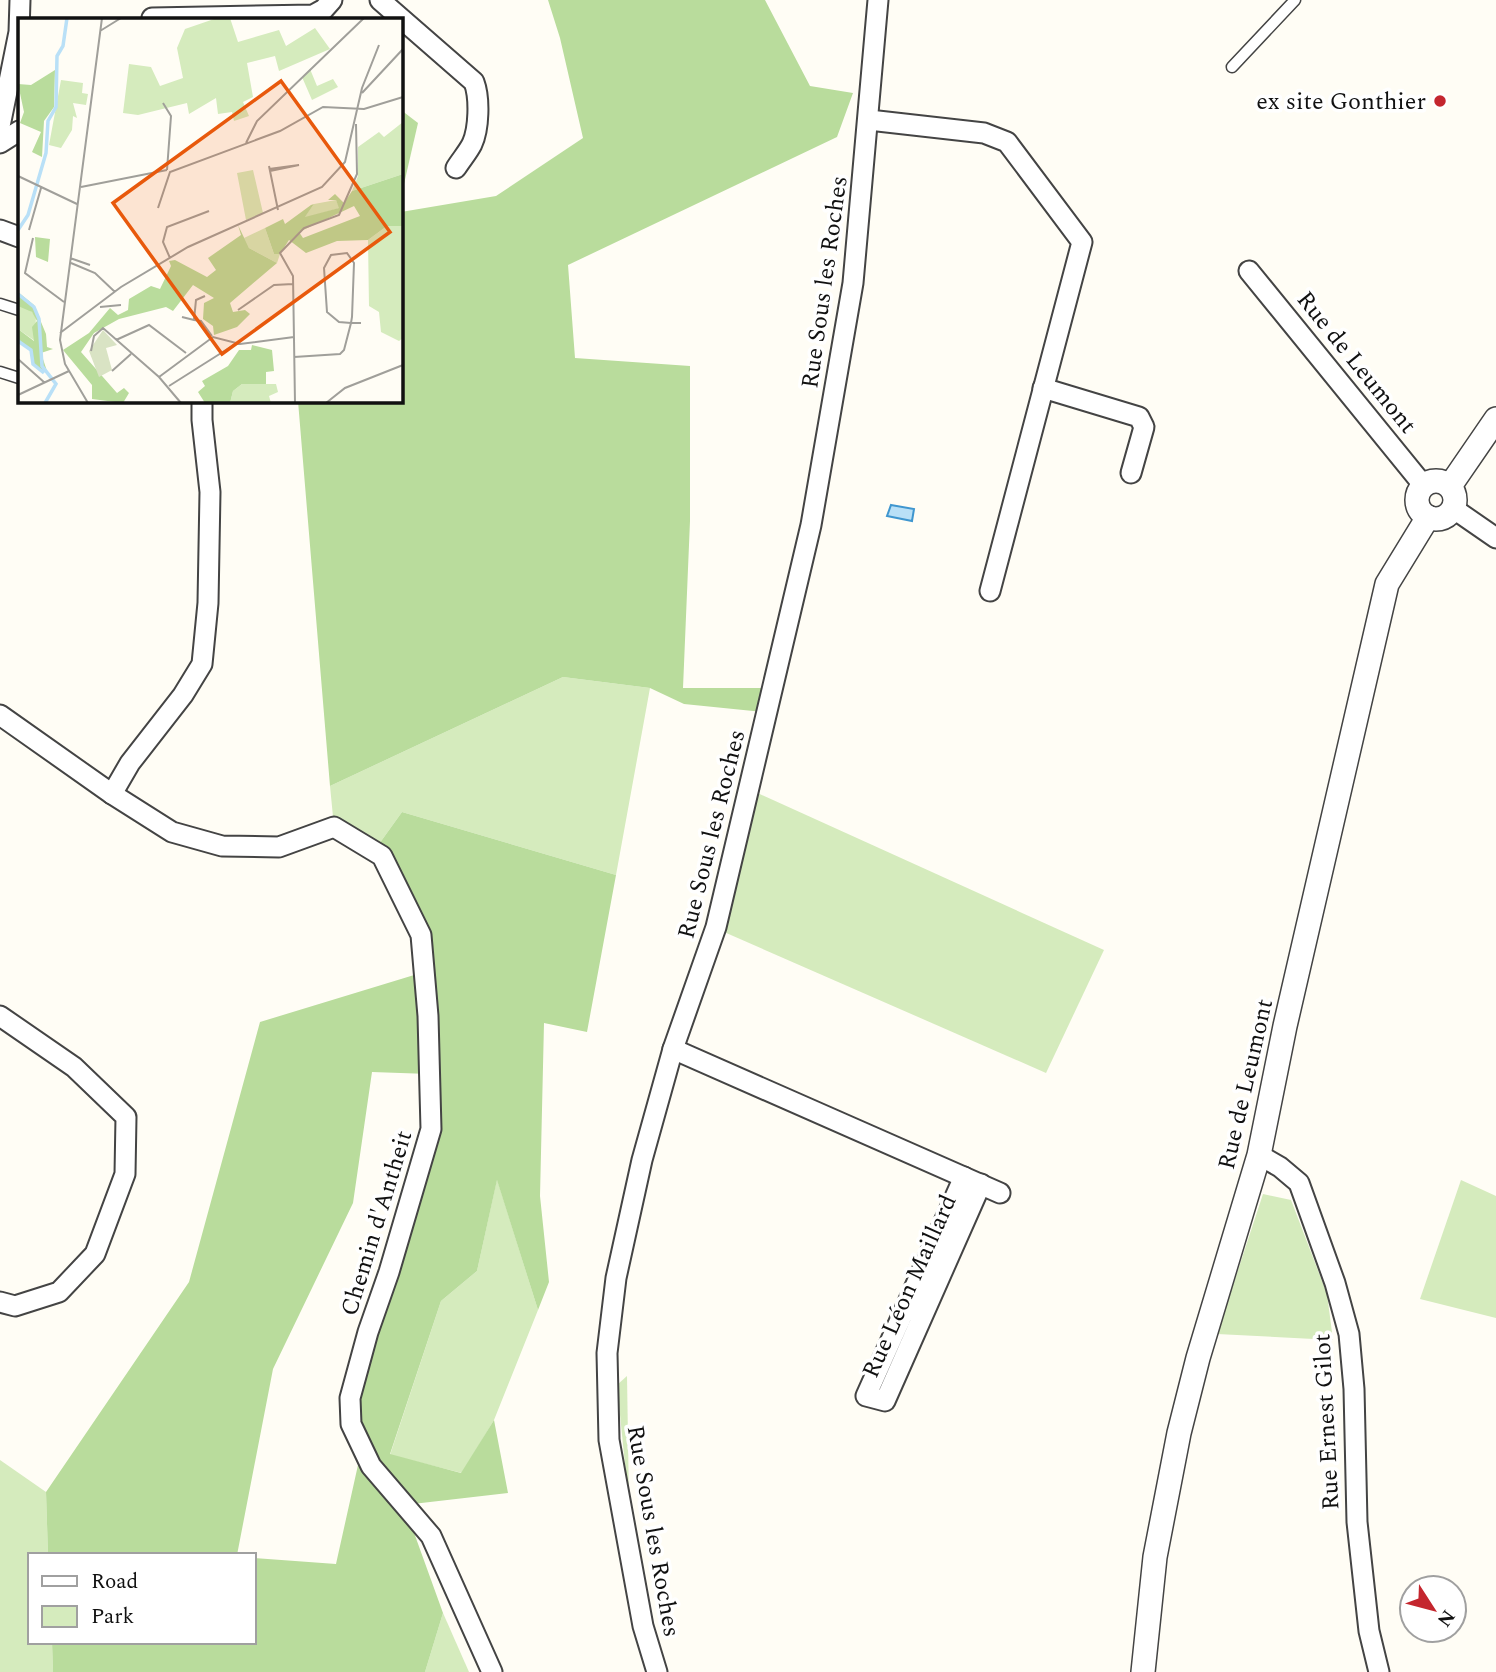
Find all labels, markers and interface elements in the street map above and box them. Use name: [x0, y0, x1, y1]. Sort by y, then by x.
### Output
inset map: [18, 18, 402, 402]
place label: ex site Gonthier: [1256, 84, 1426, 120]
marker: ex site Gonthier: [1432, 93, 1448, 109]
street label: Rue Sous les Roches: [792, 173, 858, 391]
street label: Rue de Leumont: [1287, 284, 1425, 442]
street label: Rue Sous les Roches: [669, 726, 755, 943]
street label: Rue de Leumont: [1209, 995, 1283, 1173]
street label: Chemin d'Antheit: [332, 1126, 422, 1321]
street label: Rue Léon Maillard: [853, 1189, 967, 1384]
street label: Rue Ernest Gilot: [1304, 1333, 1350, 1511]
street label: Rue Sous les Roches: [617, 1422, 689, 1640]
legend: [28, 1553, 256, 1644]
text: Road: [91, 1566, 138, 1598]
north arrow: [1398, 1574, 1468, 1644]
text: Park: [91, 1601, 135, 1633]
text: N: [1429, 1603, 1462, 1633]

